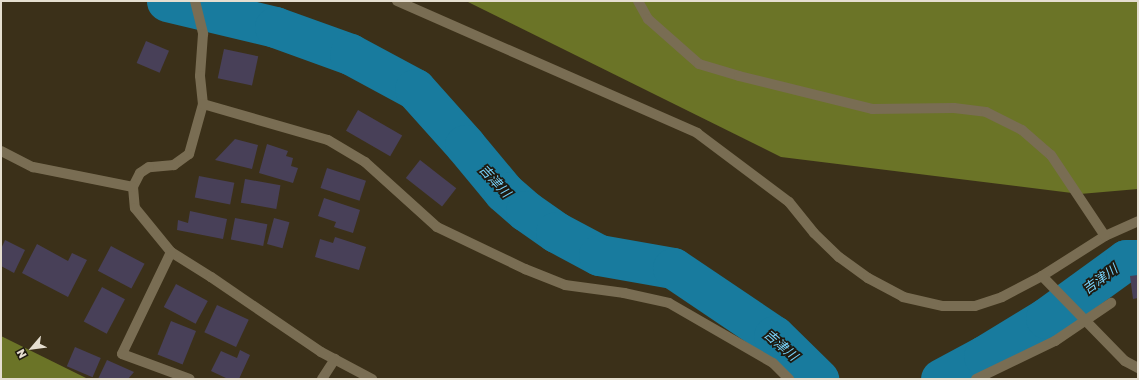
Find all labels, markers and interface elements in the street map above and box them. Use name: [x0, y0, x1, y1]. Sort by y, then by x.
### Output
water label: 吉津川: [476, 161, 514, 201]
water label: 吉津川: [1080, 261, 1120, 297]
water label: 吉津川: [761, 326, 801, 364]
north arrow: [12, 328, 52, 368]
text: N: [13, 347, 29, 361]

